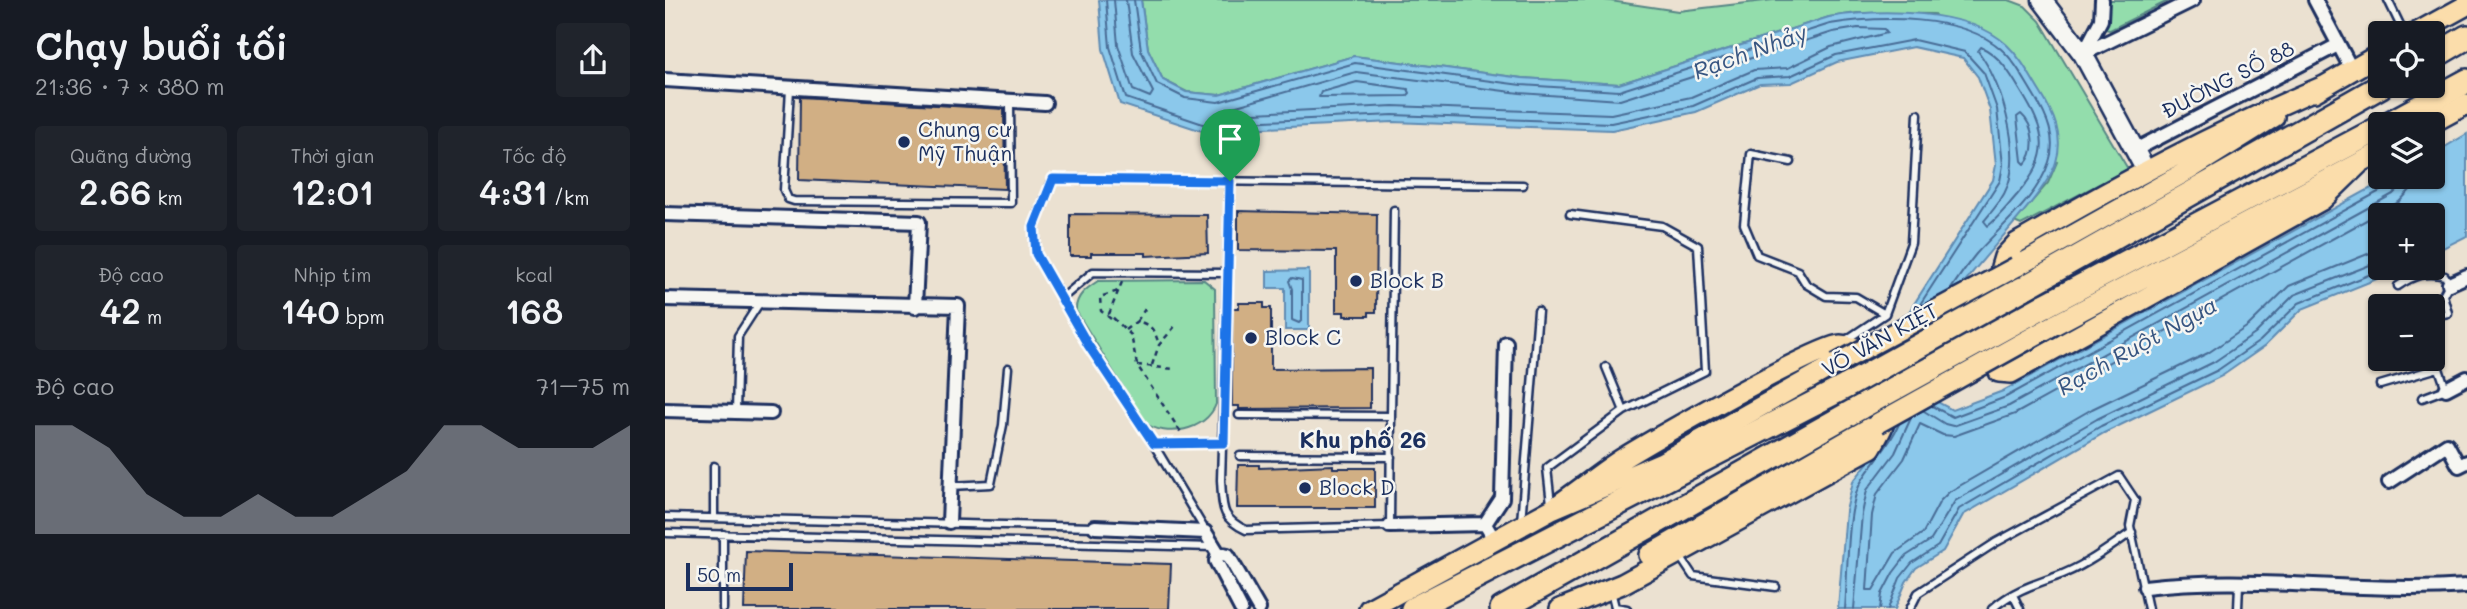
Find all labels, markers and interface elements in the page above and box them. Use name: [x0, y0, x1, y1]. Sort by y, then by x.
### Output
water label: Rạch Nhảy: [1689, 17, 1811, 86]
text: Chạy buổi tối: [35, 20, 288, 70]
map controls: [2368, 21, 2445, 371]
button: locate: [2368, 21, 2445, 98]
button: share: [556, 23, 630, 97]
street label: ĐƯỜNG SỐ 88: [2156, 34, 2298, 124]
text: 21:36 · 7 × 380 m: [35, 71, 225, 101]
pin: [1200, 109, 1260, 181]
button: layers: [2368, 112, 2445, 189]
place label: Chung cư Mỹ Thuận: [918, 115, 1012, 166]
icon: arrive: [1211, 120, 1249, 158]
marker: Chung cư Mỹ Thuận: [896, 134, 912, 150]
text: Quãng đường: [70, 143, 192, 168]
text: Thời gian: [291, 143, 374, 168]
text: Tốc độ: [502, 143, 566, 168]
text: 2.66: [79, 168, 151, 214]
text: 12:01: [291, 168, 374, 214]
text: 4:31: [479, 168, 548, 214]
text: km: [151, 185, 183, 210]
text: /km: [548, 185, 589, 210]
button: +: [2368, 203, 2445, 280]
text: Độ cao: [98, 262, 163, 287]
text: Nhịp tim: [294, 262, 371, 287]
text: kcal: [515, 262, 553, 287]
place label: Block B: [1370, 266, 1444, 293]
marker: Block B: [1348, 273, 1364, 289]
text: 42: [100, 287, 141, 333]
text: 140: [280, 287, 340, 333]
text: 168: [505, 287, 563, 333]
water label: Rạch Ruột Ngựa: [2051, 289, 2222, 402]
button: −: [2368, 294, 2445, 371]
street label: VÕ VĂN KIỆT: [1816, 296, 1942, 382]
text: m: [141, 304, 162, 329]
text: bpm: [340, 304, 385, 329]
place label: Block C: [1265, 323, 1341, 350]
marker: Block C: [1243, 330, 1259, 346]
text: Độ cao: [35, 371, 114, 401]
text: 71–75 m: [536, 371, 630, 401]
district label: Khu phố 26: [1300, 424, 1426, 454]
place label: Block D: [1319, 473, 1394, 500]
marker: Block D: [1297, 480, 1313, 496]
scale bar: [686, 560, 793, 592]
text: 50 m: [697, 562, 741, 587]

